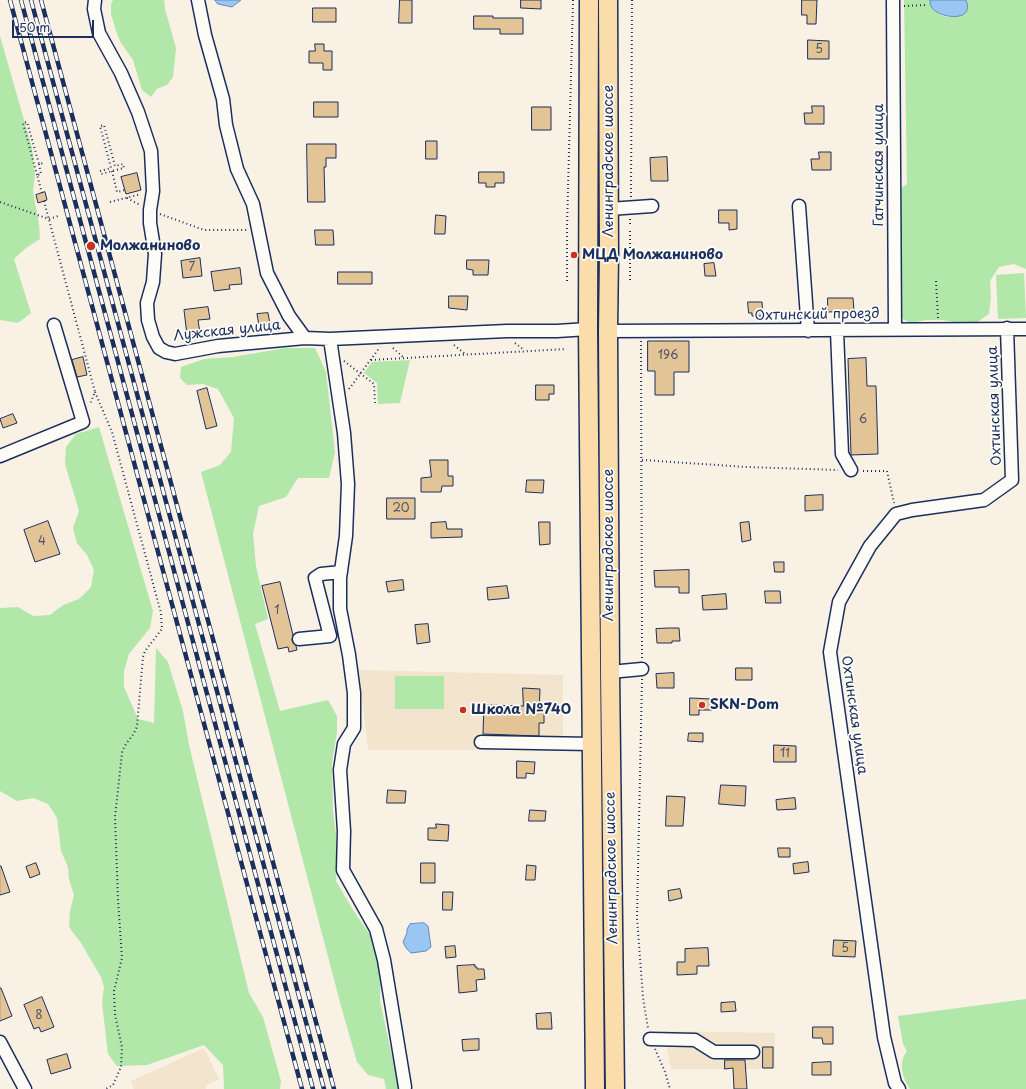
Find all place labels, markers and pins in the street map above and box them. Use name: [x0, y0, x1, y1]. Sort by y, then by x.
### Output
place label: Молжаниново: [100, 238, 200, 254]
marker: Молжаниново: [85, 240, 97, 252]
place label: МЦД Молжаниново: [582, 247, 723, 263]
marker: МЦД Молжаниново: [569, 250, 579, 260]
place label: SKN-Dom: [710, 697, 779, 713]
marker: SKN-Dom: [697, 700, 707, 710]
place label: Школа №740: [471, 702, 571, 718]
marker: Школа №740: [458, 705, 468, 715]

